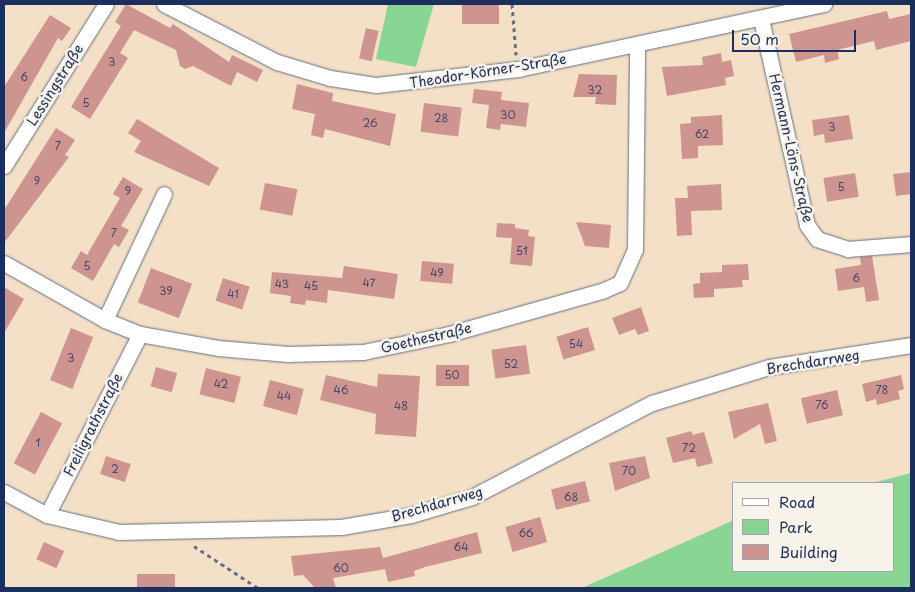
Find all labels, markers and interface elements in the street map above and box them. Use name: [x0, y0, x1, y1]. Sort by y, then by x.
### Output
scale bar: [735, 20, 859, 52]
text: 50 m: [740, 27, 779, 50]
street label: Lessingstraße: [23, 41, 87, 129]
street label: Theodor-Körner-Straße: [408, 50, 568, 92]
house number: 3: [108, 55, 116, 69]
house number: 6: [20, 70, 28, 84]
street label: Hermann-Löns-Straße: [766, 72, 816, 224]
house number: 32: [588, 83, 602, 97]
house number: 5: [82, 96, 90, 110]
house number: 30: [500, 108, 516, 122]
house number: 28: [434, 111, 448, 125]
house number: 26: [362, 116, 378, 130]
house number: 3: [828, 120, 836, 134]
house number: 62: [695, 127, 709, 141]
house number: 7: [55, 139, 61, 153]
house number: 9: [34, 174, 40, 188]
house number: 5: [837, 180, 845, 194]
house number: 9: [125, 184, 131, 198]
house number: 7: [111, 226, 117, 240]
house number: 51: [516, 244, 528, 258]
house number: 5: [83, 259, 91, 273]
house number: 49: [430, 266, 444, 280]
house number: 6: [852, 271, 860, 285]
house number: 47: [363, 276, 375, 290]
house number: 43: [275, 277, 289, 291]
house number: 45: [304, 279, 318, 293]
house number: 39: [159, 284, 173, 298]
house number: 41: [227, 287, 239, 301]
street label: Goethestraße: [379, 319, 473, 357]
house number: 54: [569, 337, 583, 351]
street label: Brechdarrweg: [765, 346, 861, 378]
house number: 3: [67, 351, 75, 365]
house number: 52: [504, 357, 518, 371]
house number: 50: [444, 368, 460, 382]
street label: Freiligrathstraße: [60, 371, 126, 479]
house number: 42: [214, 377, 228, 391]
house number: 46: [334, 383, 348, 397]
house number: 78: [876, 383, 888, 397]
house number: 44: [277, 389, 291, 403]
house number: 76: [815, 398, 829, 412]
house number: 48: [394, 399, 408, 413]
house number: 1: [36, 436, 40, 450]
house number: 72: [682, 441, 696, 455]
house number: 2: [111, 462, 119, 476]
house number: 70: [622, 464, 636, 478]
legend: [732, 482, 895, 572]
street label: Brechdarrweg: [389, 483, 485, 525]
house number: 68: [564, 490, 578, 504]
text: Road: [779, 490, 815, 513]
text: Park: [779, 515, 813, 538]
house number: 66: [518, 526, 534, 540]
house number: 64: [454, 540, 468, 554]
text: Building: [779, 540, 838, 563]
house number: 60: [333, 561, 349, 575]

